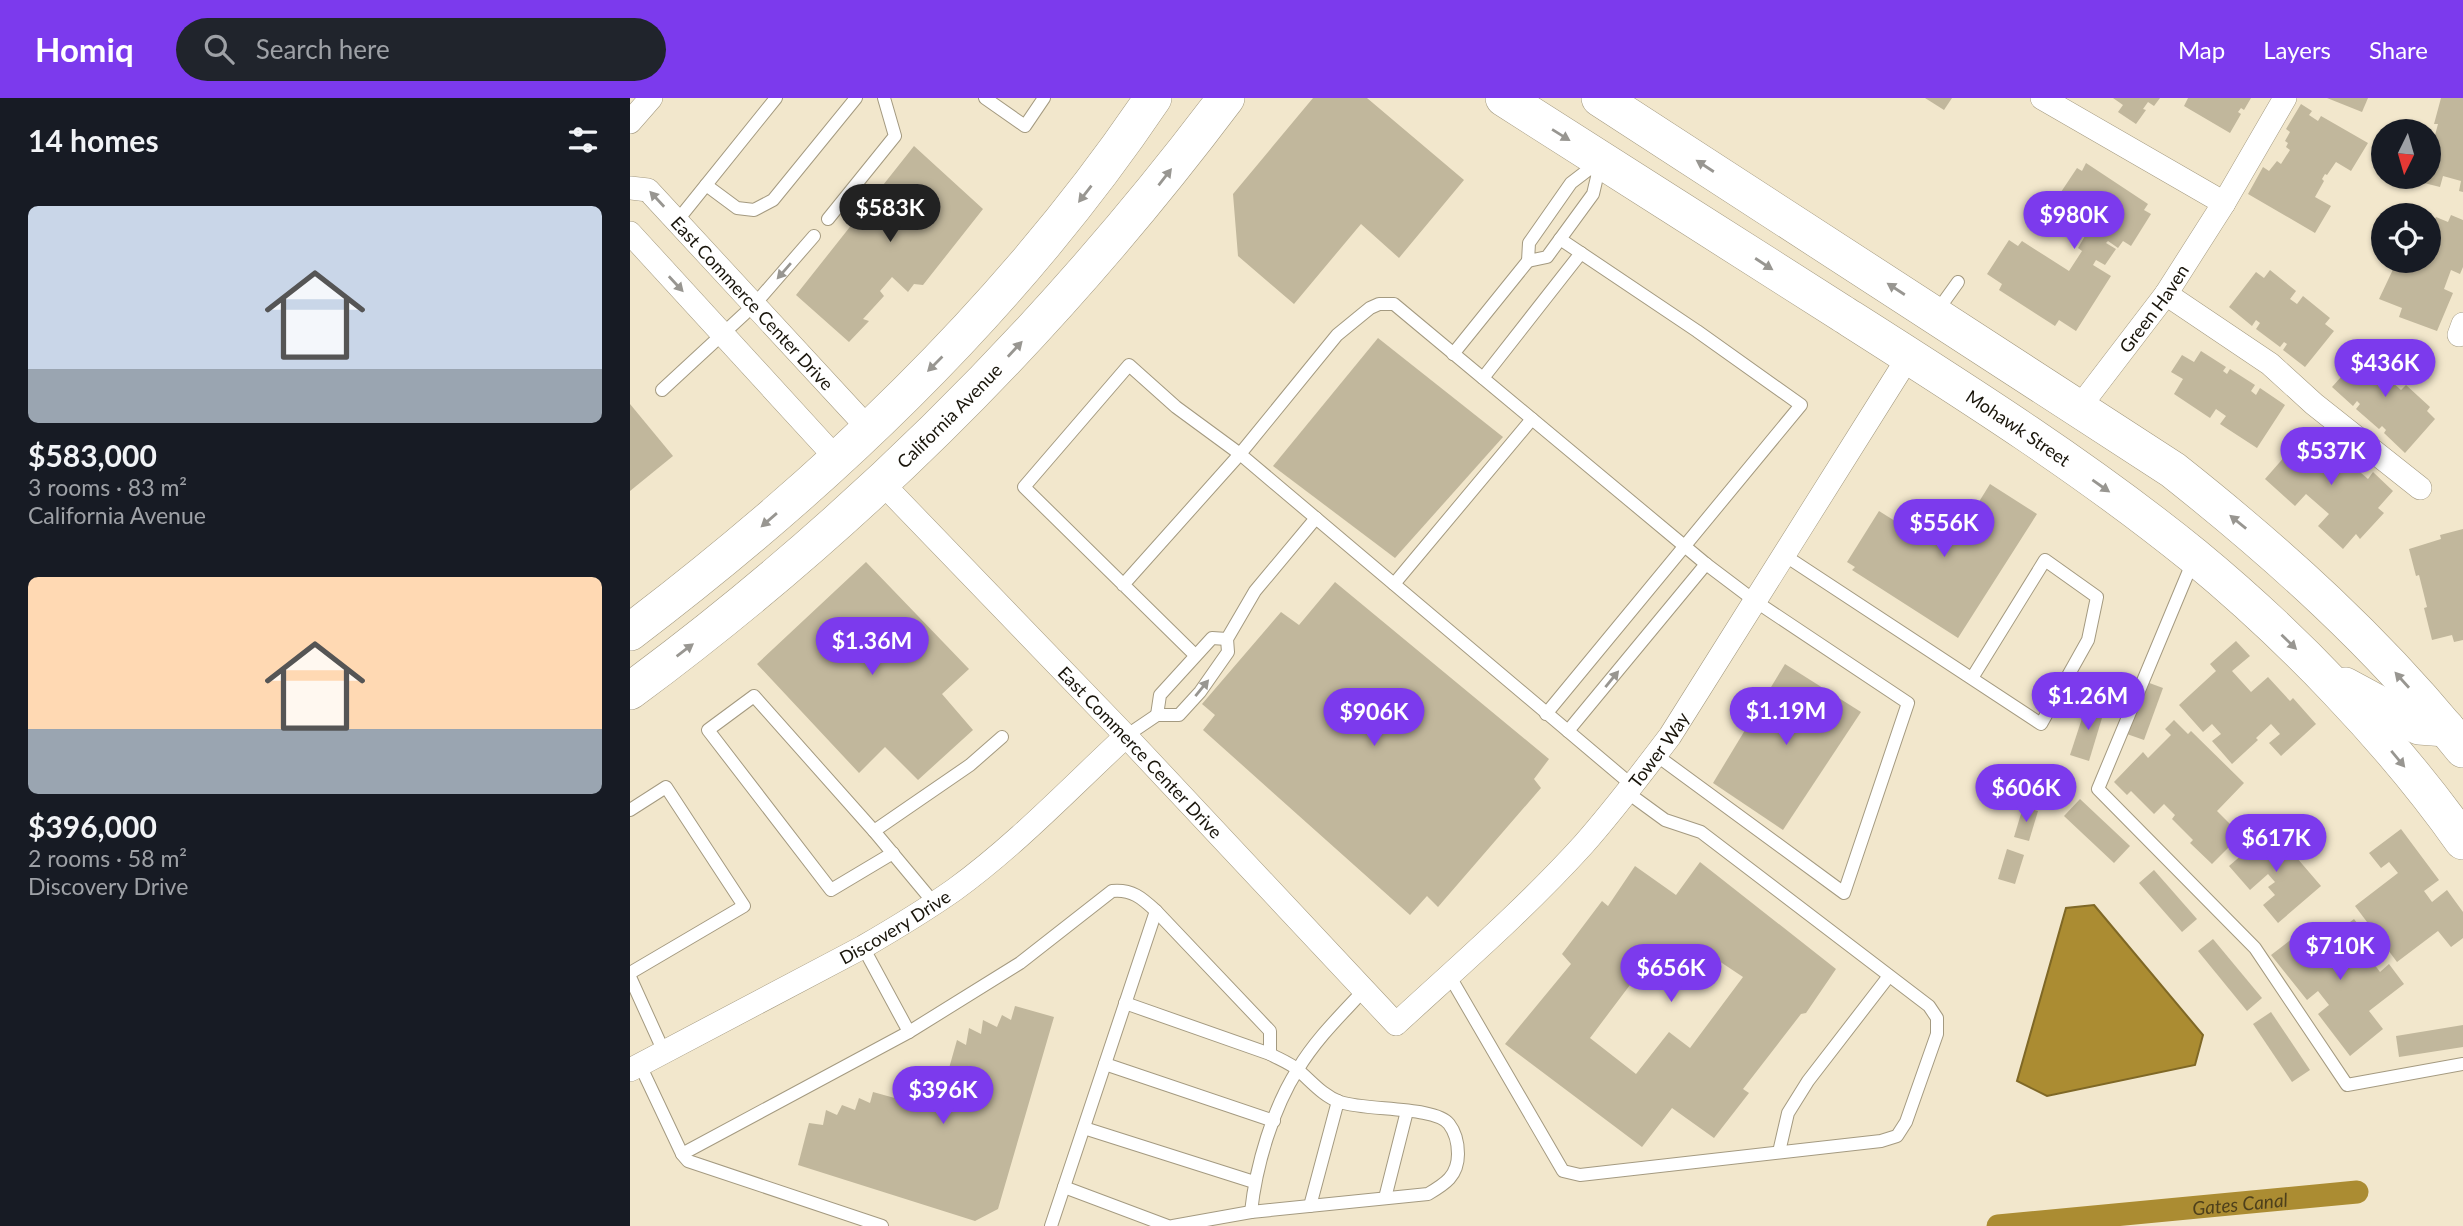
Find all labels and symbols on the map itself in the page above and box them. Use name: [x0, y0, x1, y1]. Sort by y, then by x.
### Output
north arrow: [2371, 119, 2441, 189]
one-way arrow: [1552, 128, 1571, 141]
one-way arrow: [1696, 160, 1715, 173]
one-way arrow: [1157, 169, 1172, 186]
pin: $583K: [841, 184, 939, 244]
one-way arrow: [1078, 184, 1093, 202]
one-way arrow: [649, 191, 665, 208]
pin: $980K: [2025, 192, 2123, 251]
street label: East Commerce Center Drive: [667, 211, 838, 395]
one-way arrow: [1754, 257, 1773, 270]
street label: Green Haven: [2114, 260, 2193, 357]
one-way arrow: [777, 262, 792, 279]
one-way arrow: [668, 275, 684, 293]
one-way arrow: [1887, 283, 1906, 296]
one-way arrow: [1007, 340, 1024, 357]
pin: $436K: [2336, 340, 2434, 399]
one-way arrow: [927, 355, 943, 372]
street label: California Avenue: [892, 359, 1006, 473]
street label: Mohawk Street: [1962, 385, 2075, 471]
pin: $537K: [2282, 428, 2380, 487]
one-way arrow: [2092, 479, 2110, 493]
pin: $556K: [1895, 500, 1993, 559]
one-way arrow: [760, 512, 778, 528]
one-way arrow: [2230, 515, 2247, 530]
pin: $1.36M: [815, 618, 929, 677]
one-way arrow: [2280, 634, 2297, 650]
one-way arrow: [676, 643, 694, 657]
street label: East Commerce Center Drive: [1054, 661, 1227, 843]
one-way arrow: [1604, 670, 1619, 688]
one-way arrow: [2395, 671, 2410, 688]
pin: $1.26M: [2031, 672, 2145, 732]
one-way arrow: [1195, 680, 1210, 698]
pin: $906K: [1325, 688, 1423, 748]
pin: $1.19M: [1729, 688, 1843, 747]
street label: Tower Way: [1624, 707, 1694, 792]
one-way arrow: [2390, 750, 2406, 768]
pin: $606K: [1977, 764, 2075, 824]
pin: $617K: [2227, 814, 2325, 874]
street label: Discovery Drive: [836, 885, 954, 969]
pin: $710K: [2291, 922, 2389, 982]
pin: $656K: [1622, 944, 1720, 1004]
pin: $396K: [894, 1066, 992, 1126]
water label: Gates Canal: [2191, 1187, 2289, 1219]

